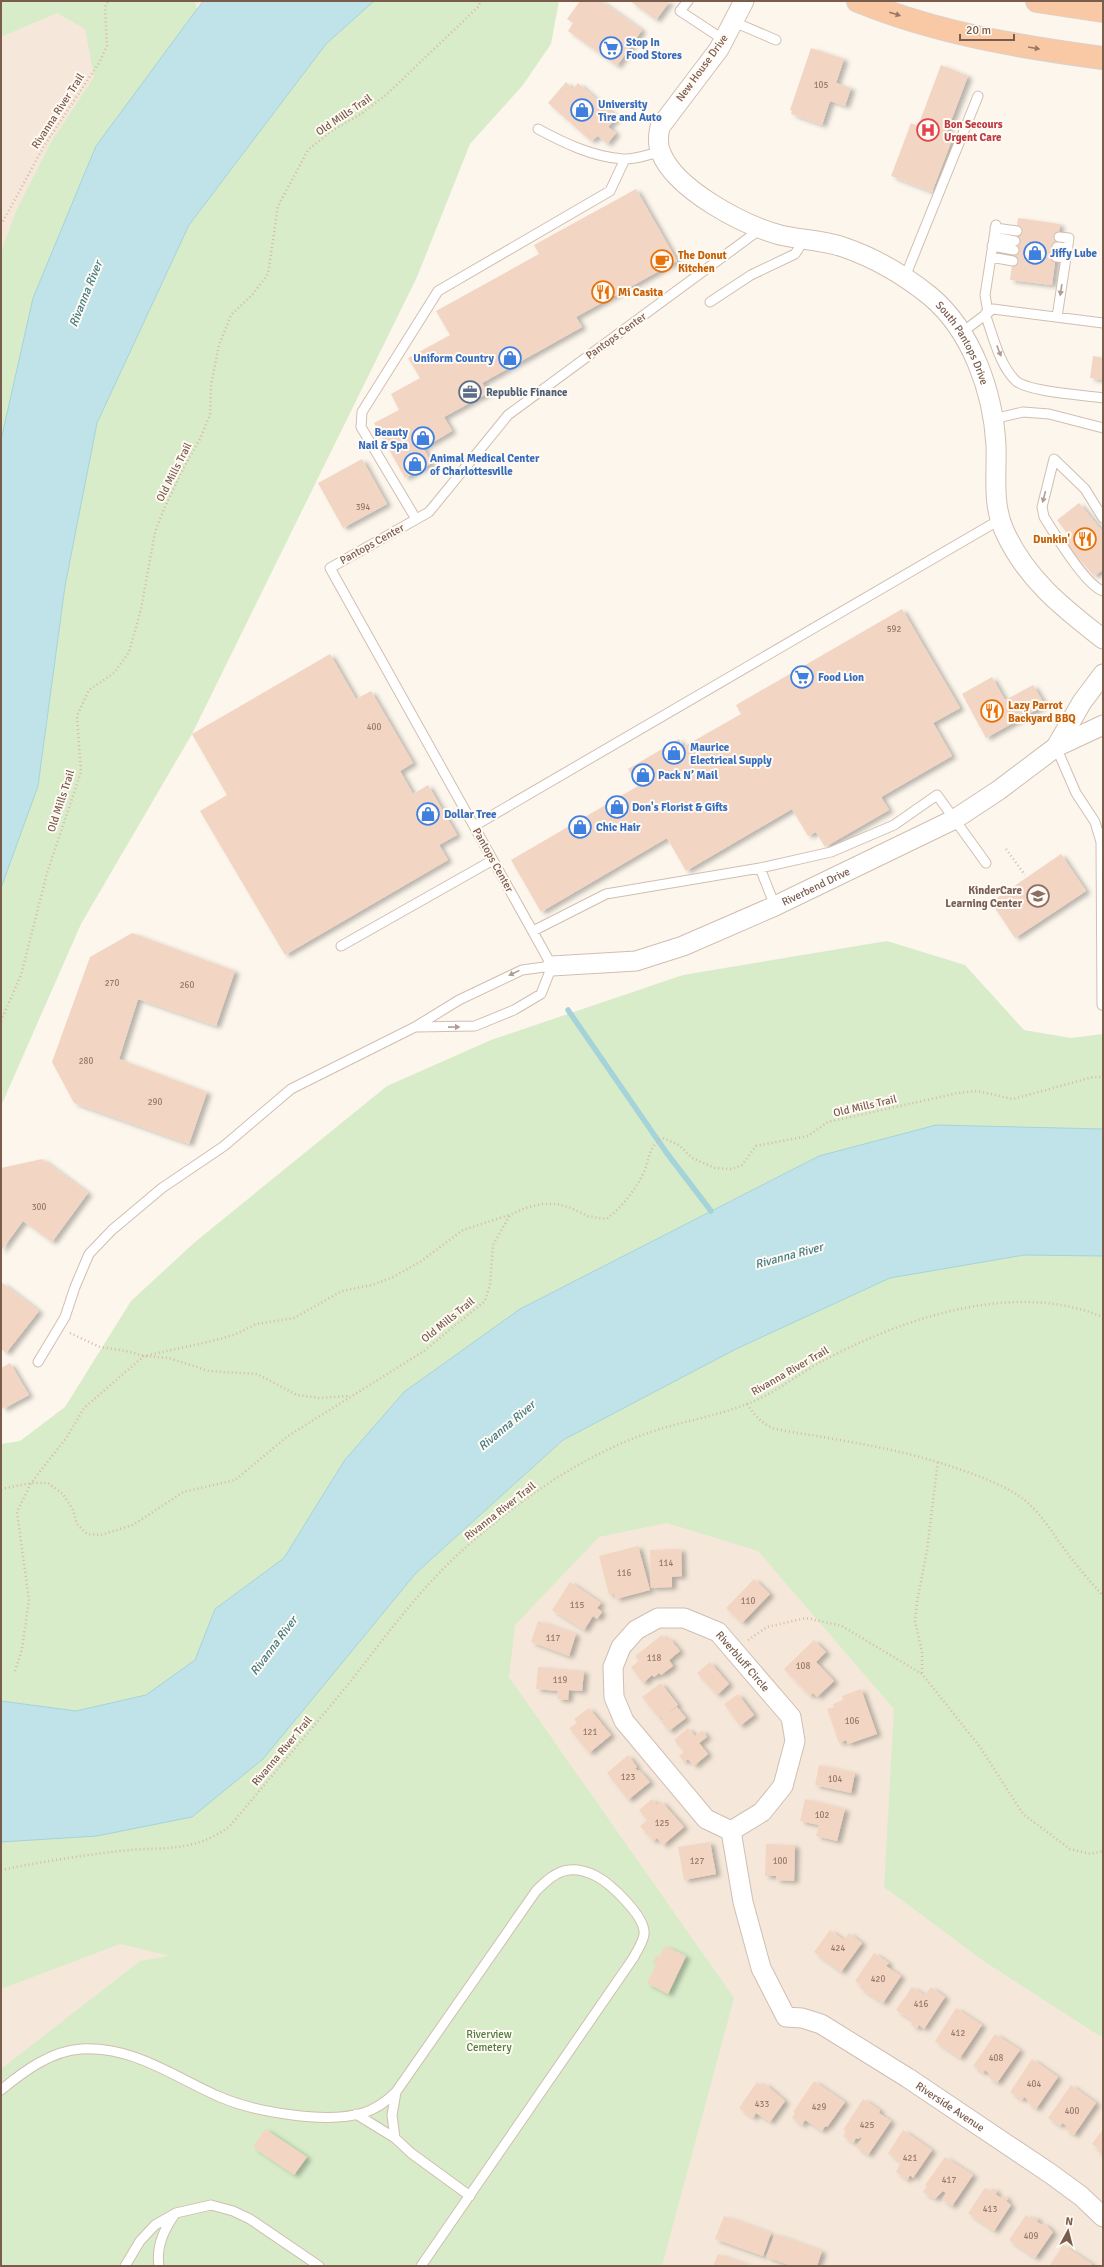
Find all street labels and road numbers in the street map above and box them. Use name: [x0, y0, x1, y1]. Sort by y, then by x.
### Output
street label: New House Drive: [673, 32, 731, 104]
street label: Rivanna River Trail: [29, 71, 87, 151]
street label: Old Mills Trail: [314, 92, 374, 138]
street label: South Pantops Drive: [933, 298, 991, 386]
street label: Pantops Center: [583, 310, 649, 362]
street label: Old Mills Trail: [154, 440, 194, 504]
street label: Pantops Center: [338, 521, 406, 567]
street label: Old Mills Trail: [45, 768, 77, 834]
street label: Pantops Center: [470, 826, 516, 894]
street label: Riverbend Drive: [779, 864, 852, 908]
street label: Old Mills Trail: [832, 1092, 898, 1120]
street label: Old Mills Trail: [419, 1295, 477, 1345]
street label: Rivanna River Trail: [749, 1344, 831, 1398]
street label: Rivanna River Trail: [462, 1479, 538, 1543]
street label: Riverbluff Circle: [713, 1628, 773, 1694]
street label: Rivanna River Trail: [249, 1713, 315, 1789]
street label: Riverside Avenue: [913, 2079, 987, 2134]

